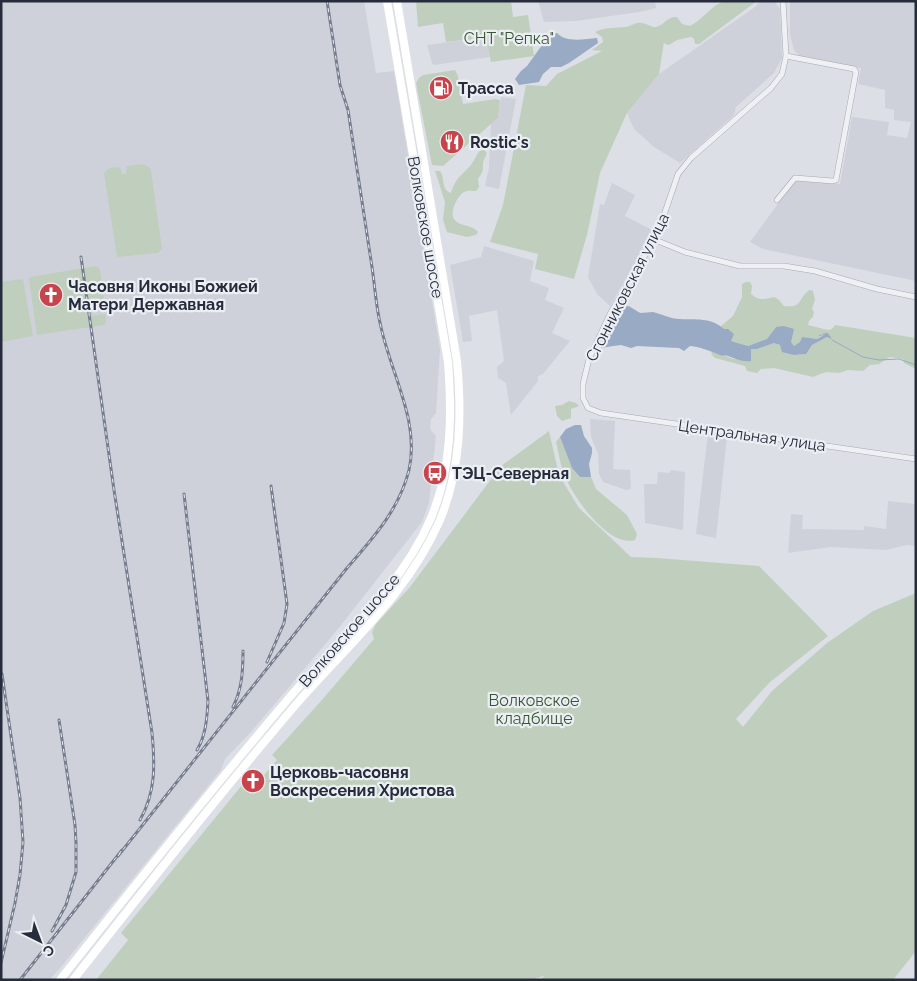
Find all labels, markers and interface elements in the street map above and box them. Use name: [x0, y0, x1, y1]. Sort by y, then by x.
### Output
park label: СНТ "Репка": [464, 29, 554, 48]
fuel station icon: Трасса: [428, 75, 454, 101]
place label: Трасса: [458, 79, 514, 98]
restaurant icon: Rostic's: [439, 129, 465, 155]
place label: Rostic's: [470, 133, 529, 152]
street label: Волковское шоссе: [404, 155, 447, 300]
street label: Сгонниковская улица: [582, 210, 673, 365]
place label: Часовня Иконы Божией Матери Державная: [68, 277, 258, 314]
church icon: Часовня Иконы Божией Матери Державная: [38, 282, 64, 308]
street label: Центральная улица: [677, 416, 827, 455]
bus stop icon: ТЭЦ-Северная: [422, 460, 448, 486]
place label: ТЭЦ-Северная: [452, 464, 569, 483]
street label: Волковское шоссе: [295, 570, 404, 691]
park label: Волковское кладбище: [489, 691, 579, 728]
place label: Церковь-часовня Воскресения Христова: [270, 763, 454, 800]
church icon: Церковь-часовня Воскресения Христова: [240, 768, 266, 794]
north arrow: [15, 916, 65, 966]
text: С: [39, 942, 58, 960]

